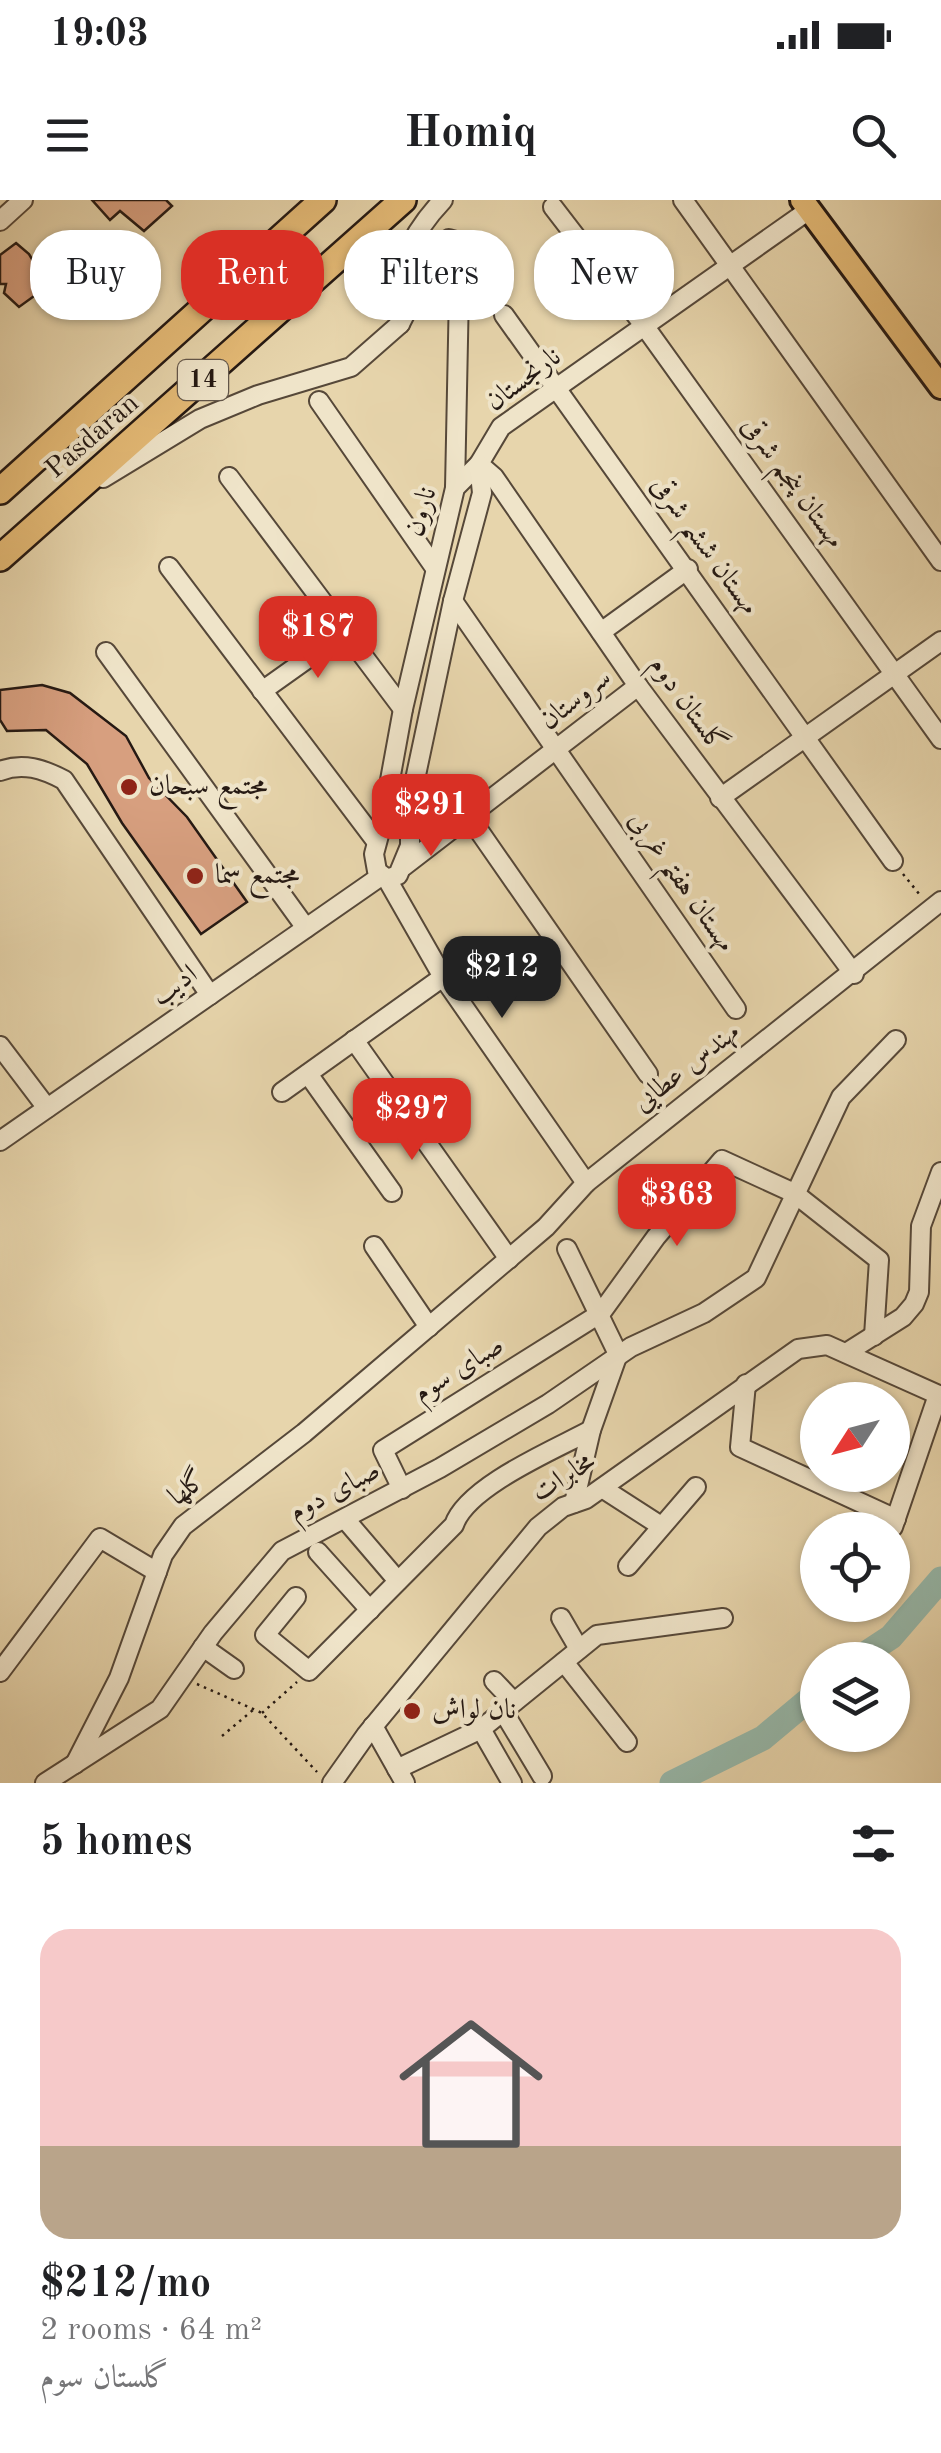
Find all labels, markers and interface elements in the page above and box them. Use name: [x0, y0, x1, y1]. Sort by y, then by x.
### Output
text: 19:03: [50, 16, 149, 54]
icon: menu: [40, 108, 95, 163]
icon: search: [846, 108, 901, 163]
text: Homiq: [404, 112, 537, 157]
chip: Buy: [30, 230, 161, 320]
chip: Rent: [181, 230, 324, 320]
chip: Filters: [344, 230, 514, 320]
chip: New: [534, 230, 674, 320]
street label: نارنجستان: [481, 343, 567, 417]
road number: 14: [178, 360, 228, 400]
street label: Pasdaran: [41, 389, 145, 485]
street label: مهستان پنجم شرقی: [727, 412, 849, 560]
street label: مهستان ششم شرقی: [636, 471, 764, 627]
street label: نارون: [401, 484, 443, 540]
pin: $187: [259, 596, 377, 681]
text: $187: [281, 612, 355, 644]
street label: گلستان دوم: [637, 649, 735, 763]
street label: سروستان: [535, 664, 618, 738]
place label: مجتمع سبحان: [149, 773, 268, 810]
pin: $291: [372, 774, 490, 859]
marker: مجتمع سبحان: [118, 776, 140, 798]
text: $291: [394, 790, 468, 822]
street label: مهستان هفتم غربی: [613, 807, 740, 964]
place label: مجتمع سما: [215, 862, 299, 899]
marker: مجتمع سما: [184, 865, 206, 887]
pin: $212: [443, 936, 561, 1021]
text: $212: [465, 952, 539, 984]
street label: ادیب: [147, 961, 204, 1013]
street label: مهندس عطایی: [629, 1018, 747, 1119]
pin: $297: [353, 1078, 471, 1163]
text: $297: [375, 1094, 449, 1126]
pin: $363: [618, 1164, 736, 1249]
text: $363: [640, 1180, 714, 1212]
street label: صبای سوم: [409, 1332, 513, 1415]
north arrow: [800, 1382, 910, 1492]
map controls: [800, 1382, 910, 1752]
street label: مخابرات: [527, 1448, 601, 1508]
street label: صبای دوم: [285, 1457, 389, 1535]
street label: گلها: [161, 1462, 212, 1512]
button: locate: [800, 1512, 910, 1622]
button: layers: [800, 1642, 910, 1752]
place label: نان لواش: [432, 1697, 516, 1726]
marker: نان لواش: [401, 1700, 423, 1722]
icon: filters: [846, 1816, 901, 1871]
text: 5 homes: [40, 1822, 192, 1864]
icon: home: [381, 1994, 561, 2174]
text: $212/mo: [40, 2264, 211, 2306]
text: 2 rooms · 64 m²: [40, 2315, 262, 2347]
text: گلستان سوم: [40, 2363, 169, 2395]

